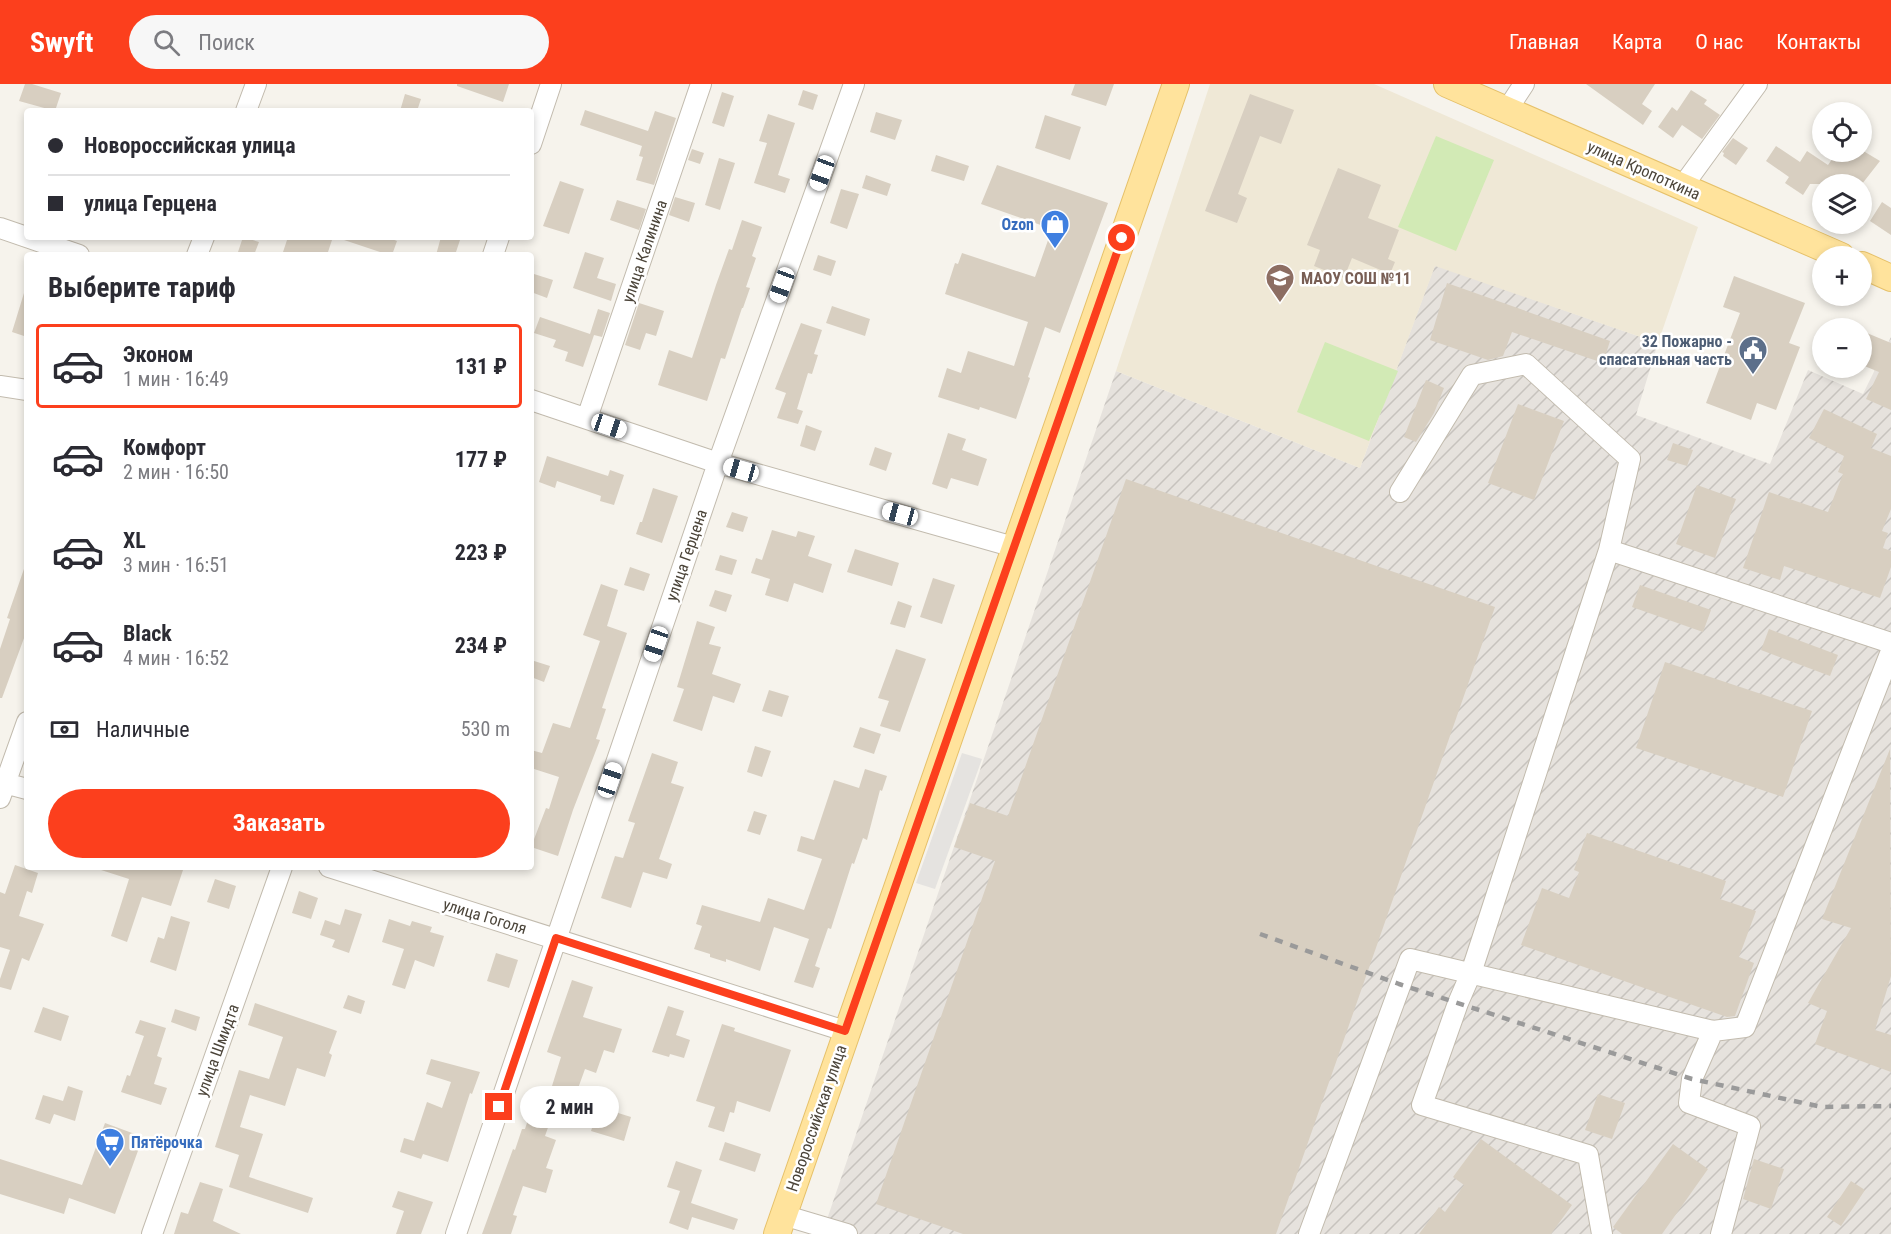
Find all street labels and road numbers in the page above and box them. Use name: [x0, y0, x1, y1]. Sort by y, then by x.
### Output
street label: улица Кропоткина: [1584, 137, 1703, 204]
street label: улица Калинина: [618, 197, 671, 305]
street label: улица Герцена: [662, 507, 711, 604]
street label: улица Гоголя: [441, 895, 529, 938]
street label: улица Шмидта: [192, 1001, 243, 1099]
street label: Новороссийская улица: [782, 1042, 851, 1194]

